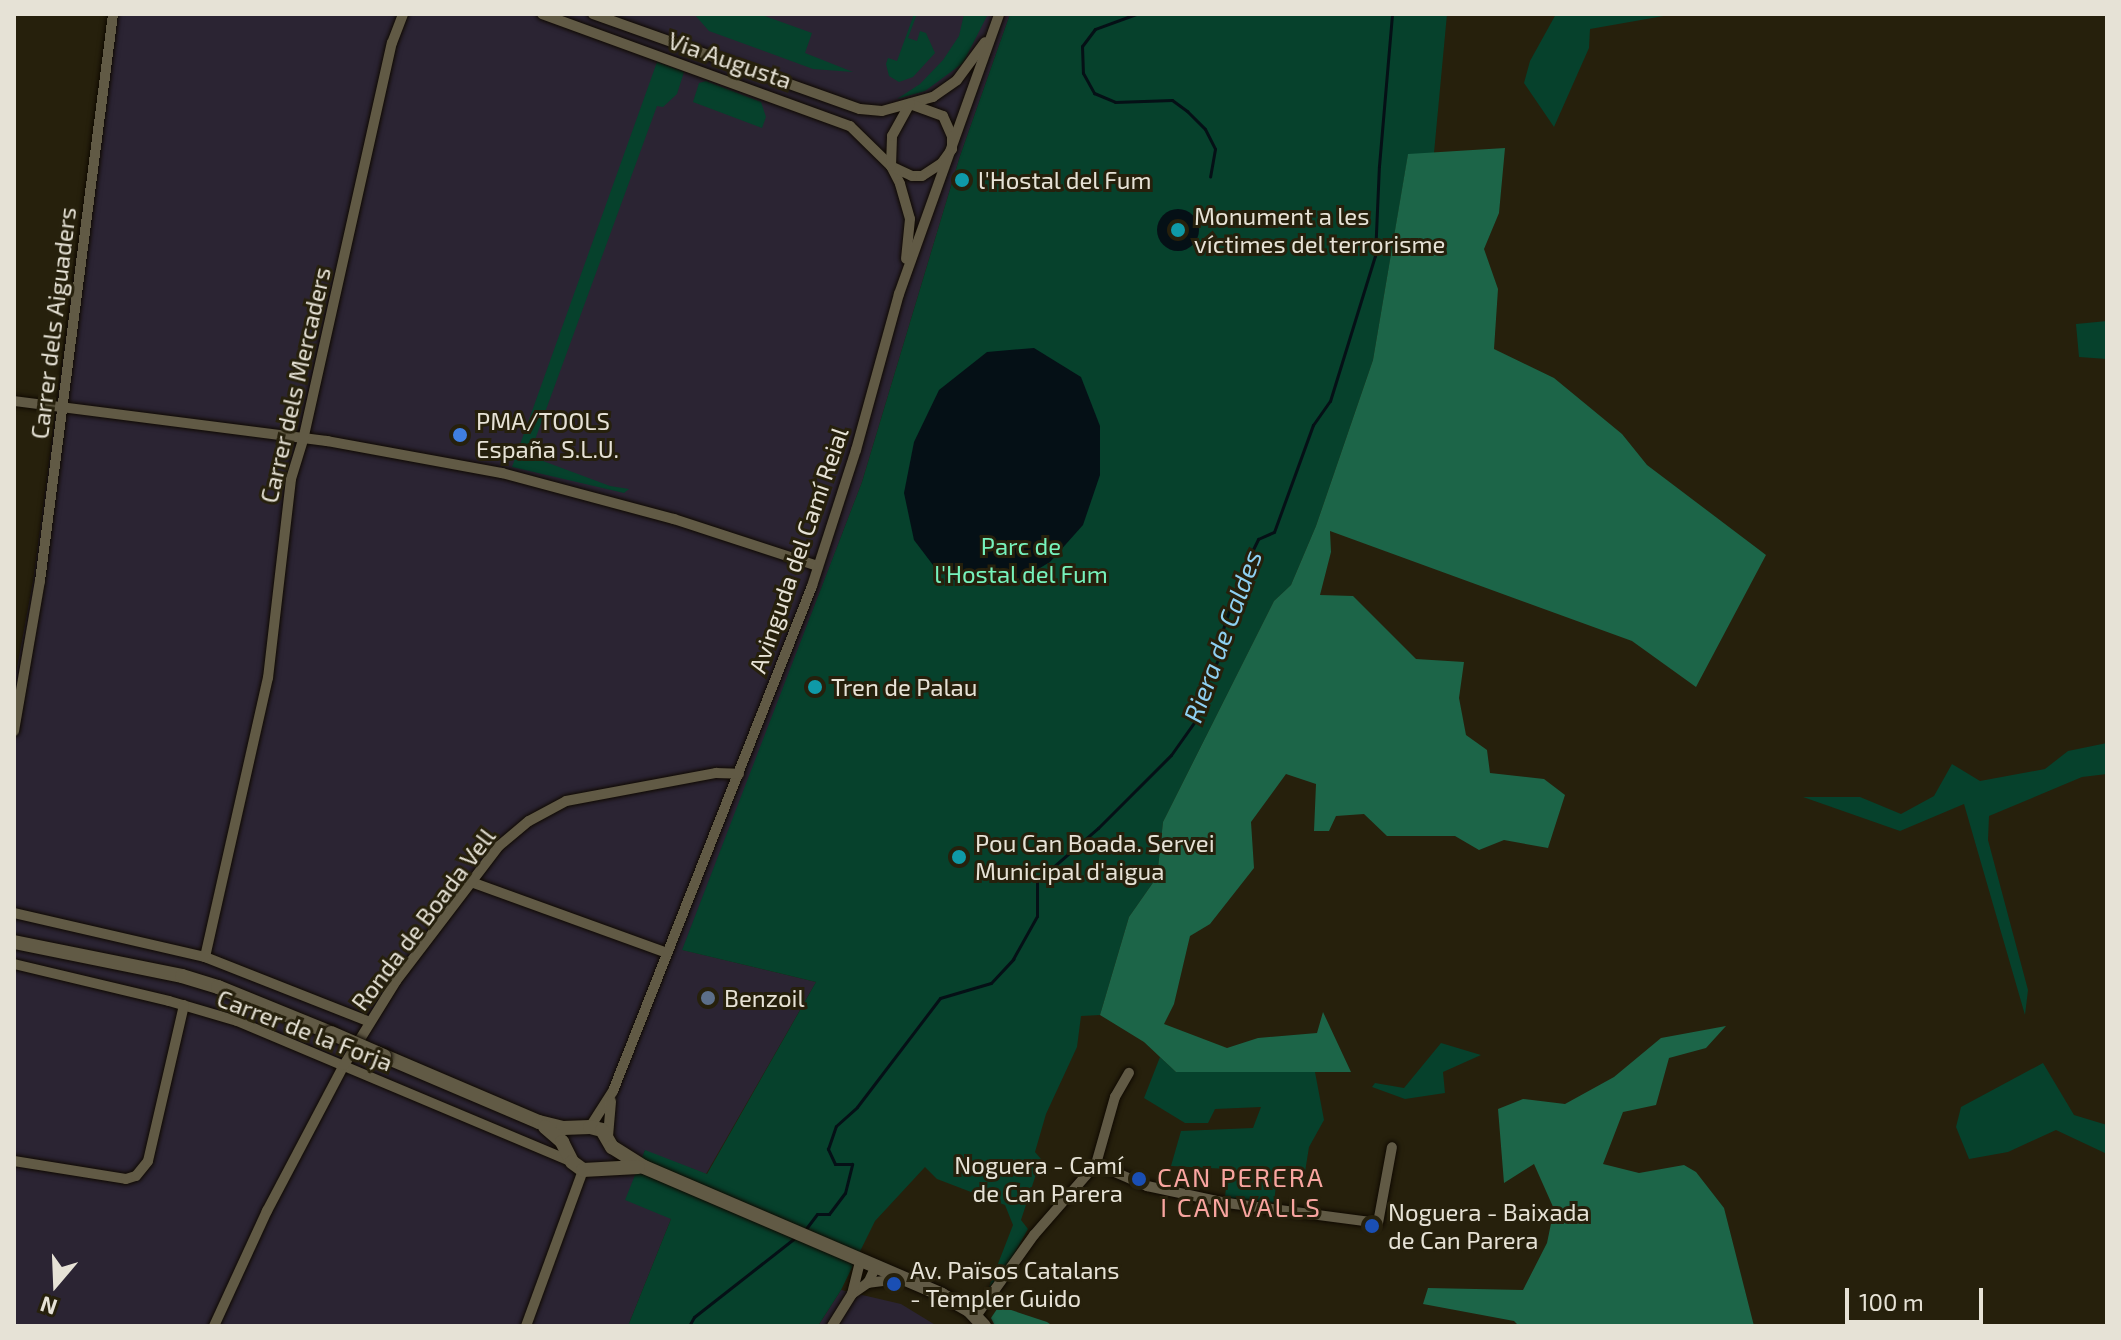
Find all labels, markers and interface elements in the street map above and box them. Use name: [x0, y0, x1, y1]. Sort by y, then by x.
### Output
street label: Via Augusta: [664, 25, 796, 95]
place label: l'Hostal del Fum: [978, 166, 1153, 194]
marker: l'Hostal del Fum: [953, 171, 971, 189]
place label: Monument a les víctimes del terrorisme: [1194, 202, 1446, 258]
street label: Carrer dels Aiguaders: [24, 205, 82, 441]
marker: Monument a les víctimes del terrorisme: [1169, 221, 1187, 239]
street label: Carrer dels Mercaders: [254, 264, 336, 506]
place label: PMA/TOOLS España S.L.U.: [476, 407, 619, 463]
street label: Avinguda del Camí Reial: [742, 423, 854, 677]
marker: PMA/TOOLS España S.L.U.: [451, 426, 469, 444]
park label: Parc de l'Hostal del Fum: [934, 532, 1108, 588]
water label: Riera de Caldes: [1176, 546, 1268, 726]
place label: Tren de Palau: [831, 673, 977, 701]
marker: Tren de Palau: [806, 678, 824, 696]
street label: Ronda de Boada Vell: [345, 822, 501, 1016]
place label: Pou Can Boada. Servei Municipal d'aigua: [975, 829, 1215, 885]
marker: Pou Can Boada. Servei Municipal d'aigua: [950, 848, 968, 866]
street label: Carrer de la Forja: [213, 983, 397, 1077]
place label: Benzoil: [724, 984, 805, 1012]
marker: Benzoil: [699, 989, 717, 1007]
place label: Noguera - Camí de Can Parera: [954, 1151, 1123, 1207]
district label: CAN PERERA I CAN VALLS: [1157, 1161, 1325, 1222]
marker: Noguera - Camí de Can Parera: [1130, 1170, 1148, 1188]
place label: Noguera - Baixada de Can Parera: [1388, 1198, 1590, 1254]
marker: Noguera - Baixada de Can Parera: [1363, 1217, 1381, 1235]
north arrow: [16, 1244, 96, 1324]
place label: Av. Països Catalans - Templer Guido: [910, 1256, 1119, 1312]
scale bar: [1849, 1272, 1987, 1322]
marker: Av. Països Catalans - Templer Guido: [885, 1275, 903, 1293]
text: 100 m: [1859, 1287, 1924, 1316]
text: N: [36, 1292, 60, 1322]

